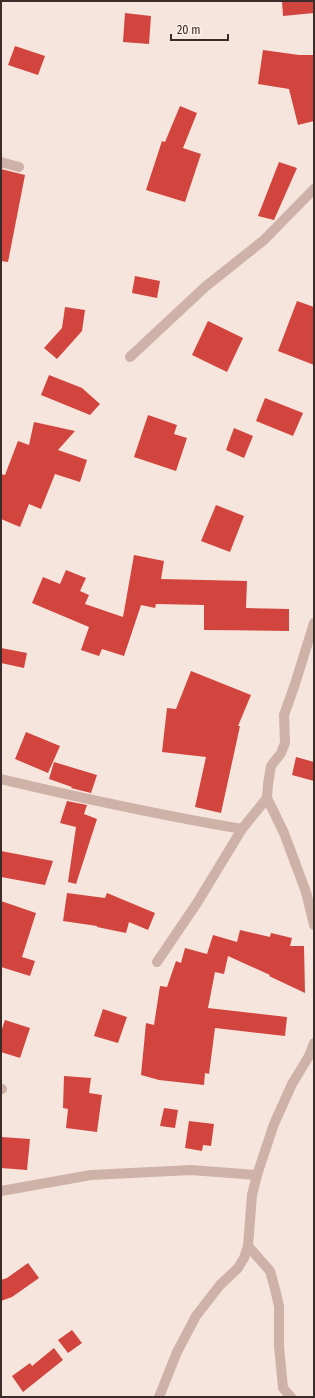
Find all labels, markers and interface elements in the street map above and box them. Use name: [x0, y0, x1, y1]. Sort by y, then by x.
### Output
scale bar: [171, 16, 228, 42]
text: 20 m: [177, 23, 201, 37]

